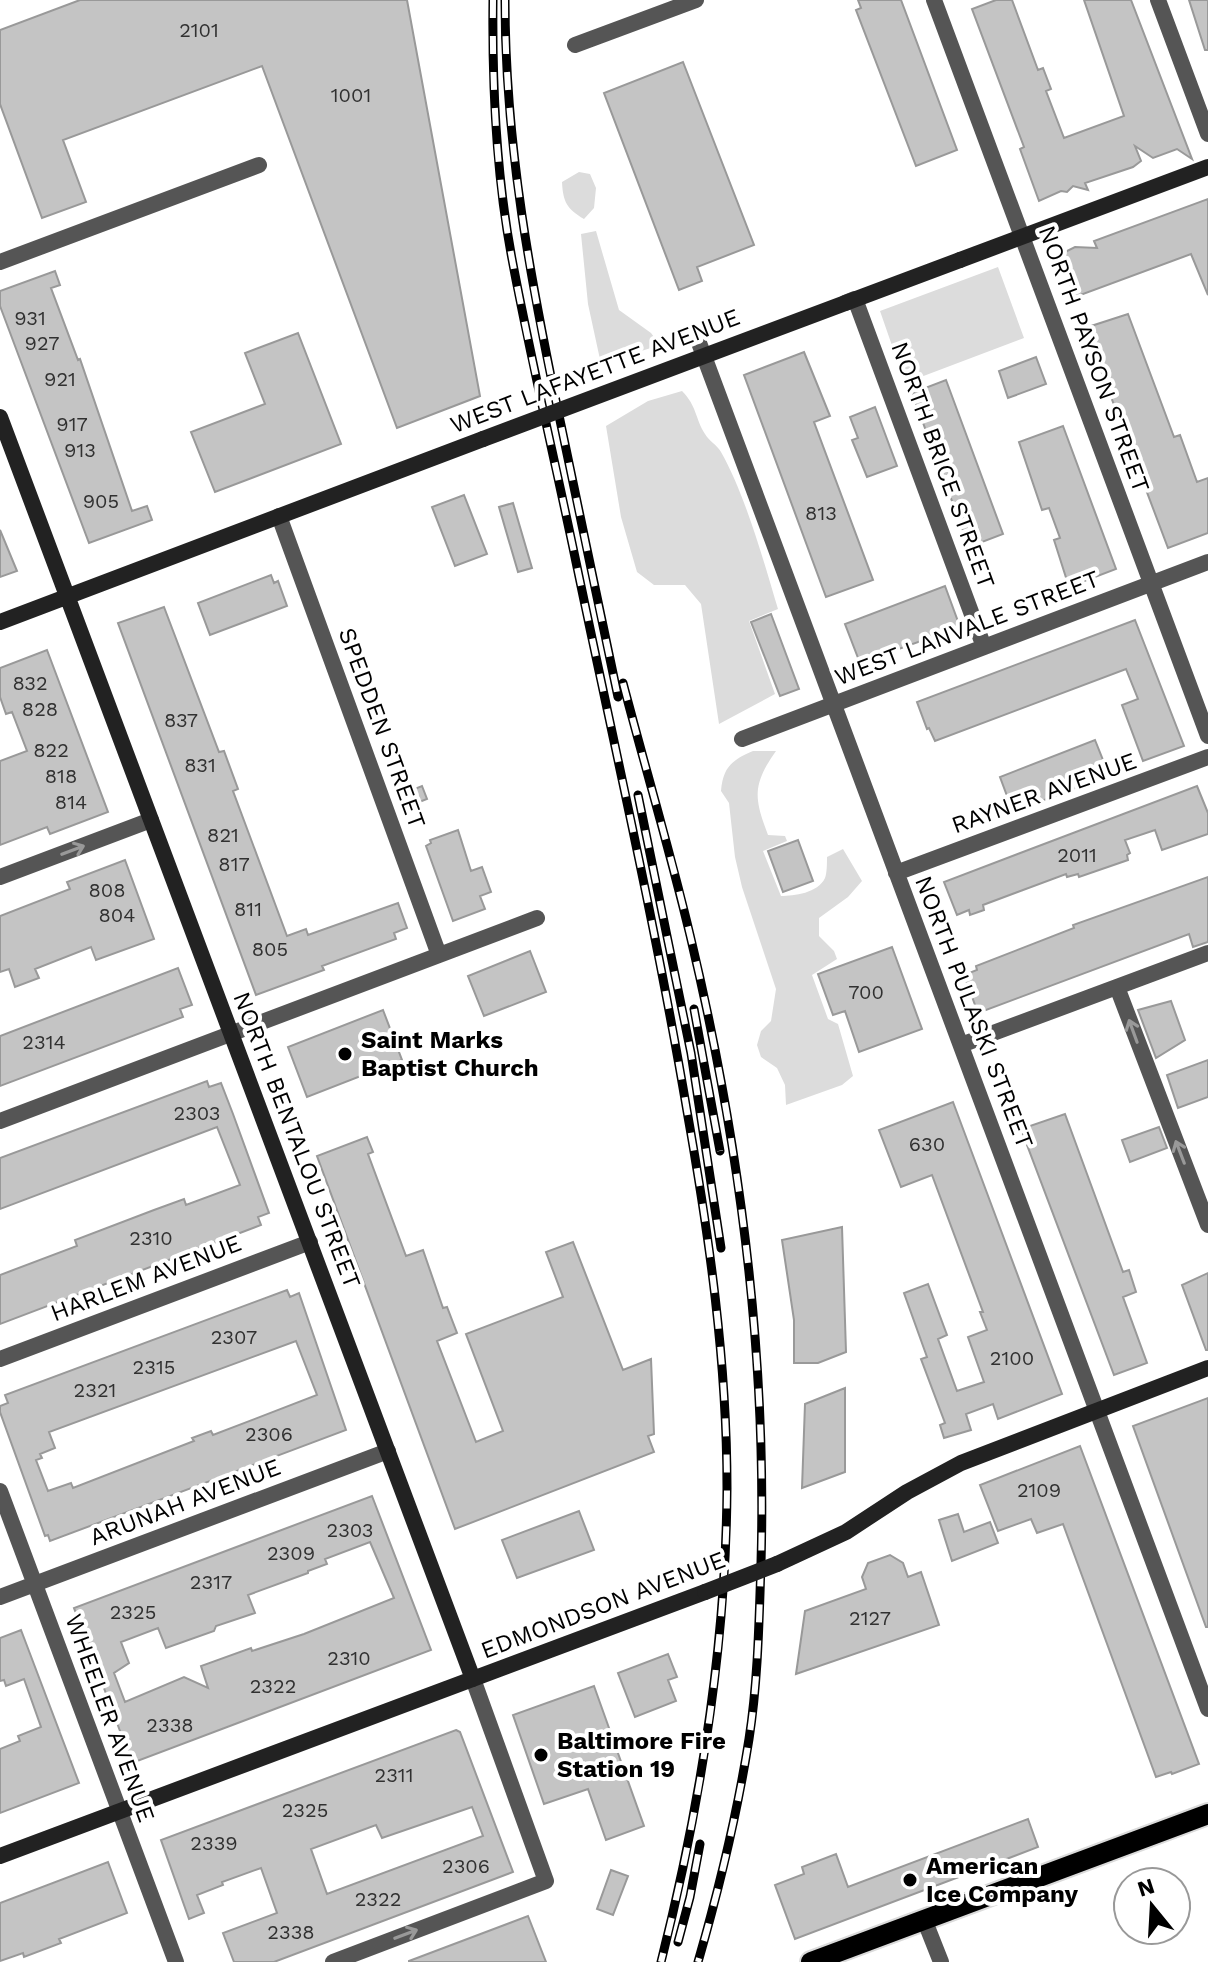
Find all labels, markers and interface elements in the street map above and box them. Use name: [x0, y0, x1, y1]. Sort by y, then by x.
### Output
house number: 2101: [179, 18, 219, 42]
house number: 1001: [331, 83, 371, 107]
street label: NORTH PAYSON STREET: [1033, 222, 1155, 496]
street label: WEST LAFAYETTE AVENUE: [446, 303, 744, 439]
house number: 931: [14, 306, 46, 330]
house number: 927: [25, 331, 59, 355]
street label: NORTH BRICE STREET: [885, 338, 1001, 592]
house number: 921: [44, 367, 76, 391]
house number: 917: [56, 412, 88, 436]
house number: 913: [64, 438, 96, 462]
house number: 905: [83, 489, 119, 513]
house number: 813: [805, 501, 837, 525]
street label: WEST LANVALE STREET: [831, 565, 1103, 691]
street label: SPEDDEN STREET: [333, 624, 431, 832]
house number: 832: [12, 671, 48, 695]
house number: 828: [22, 697, 58, 721]
house number: 837: [164, 708, 198, 732]
house number: 822: [33, 738, 69, 762]
street label: RAYNER AVENUE: [948, 747, 1140, 839]
house number: 831: [184, 753, 216, 777]
house number: 818: [45, 764, 77, 788]
house number: 814: [55, 790, 87, 814]
house number: 821: [207, 823, 239, 847]
one-way arrow: [60, 842, 85, 856]
house number: 2011: [1057, 843, 1097, 867]
house number: 817: [218, 852, 250, 876]
street label: NORTH PULASKI STREET: [909, 872, 1039, 1152]
house number: 808: [88, 878, 126, 902]
house number: 811: [234, 897, 262, 921]
house number: 804: [99, 903, 135, 927]
house number: 805: [252, 937, 288, 961]
house number: 700: [848, 980, 884, 1004]
street label: NORTH BENTALOU STREET: [227, 988, 367, 1292]
one-way arrow: [1125, 1019, 1139, 1043]
place label: Saint Marks Baptist Church: [361, 1026, 539, 1082]
house number: 2314: [22, 1030, 66, 1054]
marker: Saint Marks Baptist Church: [336, 1045, 354, 1063]
house number: 2303: [173, 1101, 221, 1125]
house number: 630: [909, 1132, 945, 1156]
one-way arrow: [1171, 1140, 1186, 1165]
house number: 2310: [129, 1226, 173, 1250]
street label: HARLEM AVENUE: [47, 1229, 245, 1327]
house number: 2307: [211, 1325, 257, 1349]
house number: 2100: [990, 1346, 1034, 1370]
house number: 2315: [133, 1355, 175, 1379]
house number: 2321: [74, 1378, 116, 1402]
house number: 2306: [245, 1422, 293, 1446]
street label: ARUNAH AVENUE: [86, 1453, 284, 1551]
house number: 2109: [1017, 1478, 1061, 1502]
house number: 2303: [326, 1518, 374, 1542]
house number: 2309: [267, 1541, 315, 1565]
street label: EDMONDSON AVENUE: [477, 1545, 729, 1665]
house number: 2317: [190, 1570, 232, 1594]
house number: 2325: [110, 1600, 156, 1624]
house number: 2127: [849, 1606, 891, 1630]
street label: WHEELER AVENUE: [59, 1610, 161, 1826]
house number: 2310: [327, 1646, 371, 1670]
house number: 2322: [250, 1674, 296, 1698]
house number: 2338: [146, 1713, 194, 1737]
place label: Baltimore Fire Station 19: [557, 1727, 726, 1783]
marker: Baltimore Fire Station 19: [532, 1746, 550, 1764]
house number: 2311: [375, 1763, 413, 1787]
house number: 2325: [282, 1798, 328, 1822]
house number: 2339: [190, 1831, 238, 1855]
place label: American Ice Company: [926, 1852, 1078, 1908]
house number: 2306: [442, 1854, 490, 1878]
north arrow: [1112, 1866, 1192, 1946]
marker: American Ice Company: [901, 1871, 919, 1889]
text: N: [1134, 1873, 1158, 1902]
house number: 2322: [355, 1887, 401, 1911]
house number: 2338: [267, 1920, 315, 1944]
one-way arrow: [394, 1926, 418, 1940]

